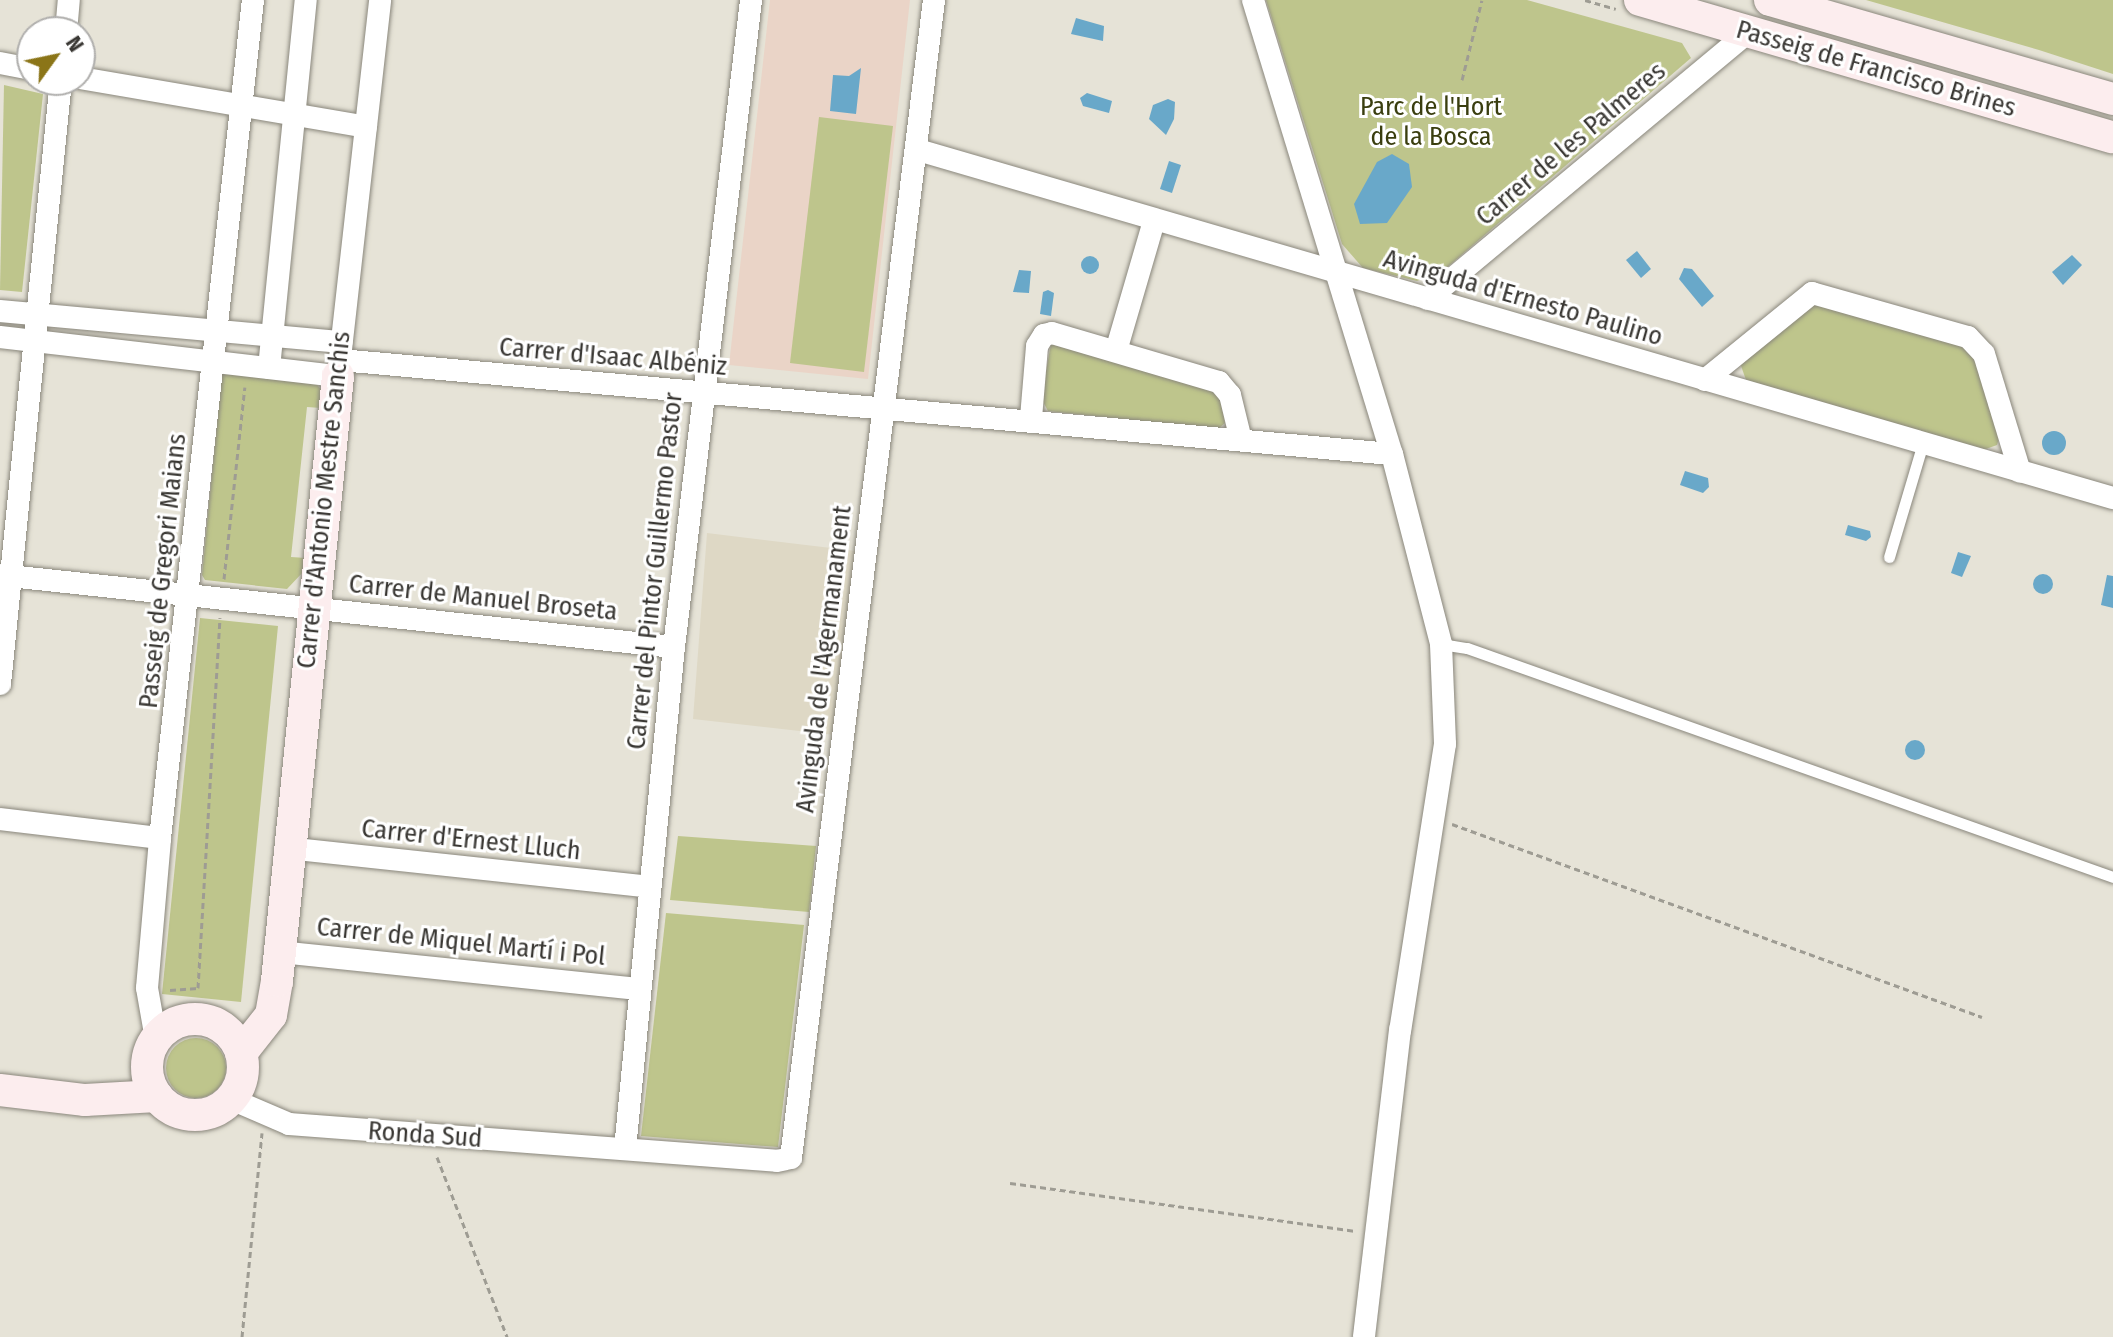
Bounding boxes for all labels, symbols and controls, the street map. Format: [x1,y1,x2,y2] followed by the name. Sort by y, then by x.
[1733,14,2019,124] street label: Passeig de Francisco Brines
[16,16,96,96] north arrow
[60,31,90,57] text: N
[1470,56,1672,232] street label: Carrer de les Palmeres
[1360,91,1502,152] park label: Parc de l'Hort de la Bosca
[1380,243,1666,353] street label: Avinguda d'Ernesto Paulino
[291,330,357,670] street label: Carrer d'Antonio Mestre Sanchis
[498,332,728,382] street label: Carrer d'Isaac Albéniz
[621,391,689,751] street label: Carrer del Pintor Guillermo Pastor
[133,432,193,710] street label: Passeig de Gregori Maians
[790,504,858,814] street label: Avinguda de l'Agermanament
[347,568,619,628] street label: Carrer de Manuel Broseta
[360,813,582,867] street label: Carrer d'Ernest Lluch
[315,911,607,973] street label: Carrer de Miquel Martí i Pol
[367,1115,483,1155] street label: Ronda Sud

